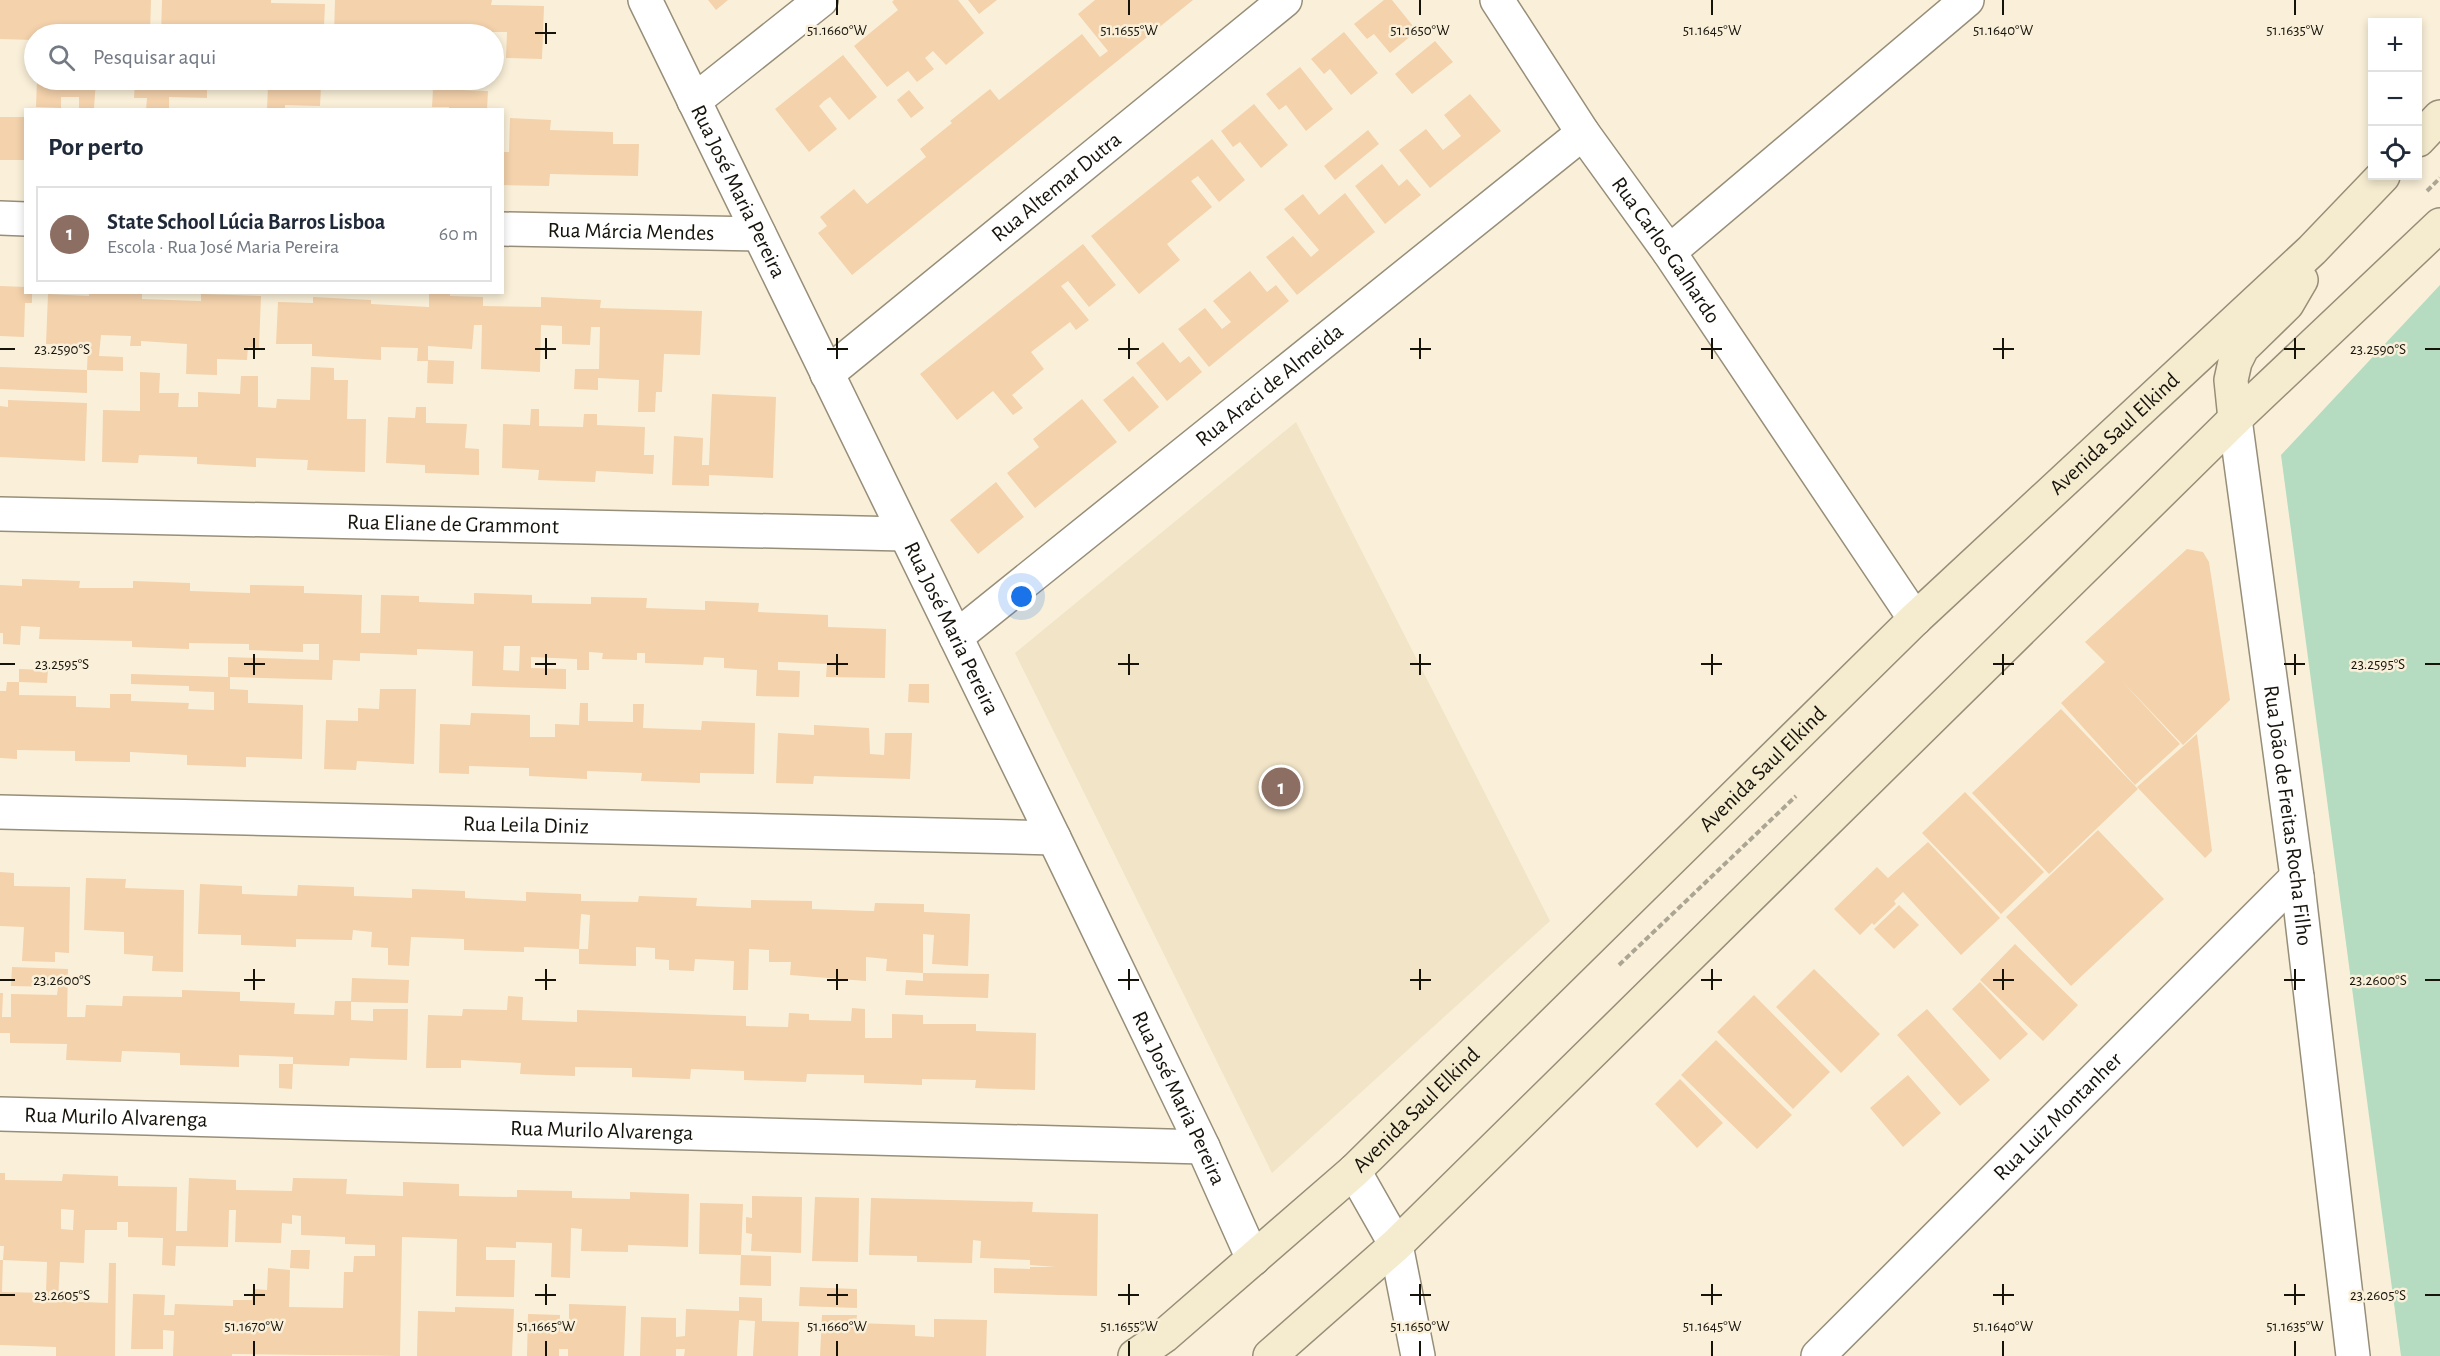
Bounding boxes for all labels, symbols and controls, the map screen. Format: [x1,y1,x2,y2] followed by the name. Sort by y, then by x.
[2368,18,2422,180] map controls
[2368,18,2422,72] button: +
[807,23,868,38] text: 51.1660°W
[1100,23,1158,38] text: 51.1655°W
[1390,23,1450,38] text: 51.1650°W
[1683,23,1742,38] text: 51.1645°W
[1973,23,2034,38] text: 51.1640°W
[2266,23,2324,38] text: 51.1635°W
[24,24,504,90] search box
[45,41,78,74] icon: search
[93,46,216,68] text: Pesquisar aqui
[2368,72,2422,126] button: −
[687,101,790,281] street label: Rua José Maria Pereira
[2368,126,2422,180] button: locate
[987,128,1125,246] street label: Rua Altemar Dutra
[48,134,144,160] text: Por perto
[1608,173,1724,327] street label: Rua Carlos Galhardo
[107,211,385,233] text: State School Lúcia Barros Lisboa
[547,219,715,244] street label: Rua Márcia Mendes
[66,224,73,244] text: 1
[439,224,478,244] text: 60 m
[107,237,339,257] text: Escola · Rua José Maria Pereira
[1192,320,1347,451] street label: Rua Araci de Almeida
[34,342,90,357] text: 23.2590°S
[2350,342,2406,357] text: 23.2590°S
[2045,369,2183,499] street label: Avenida Saul Elkind
[347,511,559,537] street label: Rua Eliane de Grammont
[900,538,1003,718] street label: Rua José Maria Pereira
[1007,582,1036,611] your location
[35,657,89,672] text: 23.2595°S
[2351,657,2405,672] text: 23.2595°S
[2260,684,2316,947] street label: Rua João de Freitas Rocha Filho
[1695,702,1830,836] street label: Avenida Saul Elkind
[1262,764,1300,810] pin: 1
[463,812,589,838] street label: Rua Leila Diniz
[33,973,91,988] text: 23.2600°S
[2349,973,2407,988] text: 23.2600°S
[1128,1008,1229,1188] street label: Rua José Maria Pereira
[1349,1043,1484,1177] street label: Avenida Saul Elkind
[1989,1048,2126,1185] street label: Rua Luiz Montanher
[24,1104,208,1131] street label: Rua Murilo Alvarenga
[510,1117,694,1144] street label: Rua Murilo Alvarenga
[34,1288,90,1303] text: 23.2605°S
[2350,1288,2406,1303] text: 23.2605°S
[224,1319,284,1334] text: 51.1670°W
[517,1319,576,1334] text: 51.1665°W
[807,1319,868,1334] text: 51.1660°W
[1100,1319,1158,1334] text: 51.1655°W
[1390,1319,1450,1334] text: 51.1650°W
[1683,1319,1742,1334] text: 51.1645°W
[1973,1319,2034,1334] text: 51.1640°W
[2266,1319,2324,1334] text: 51.1635°W

